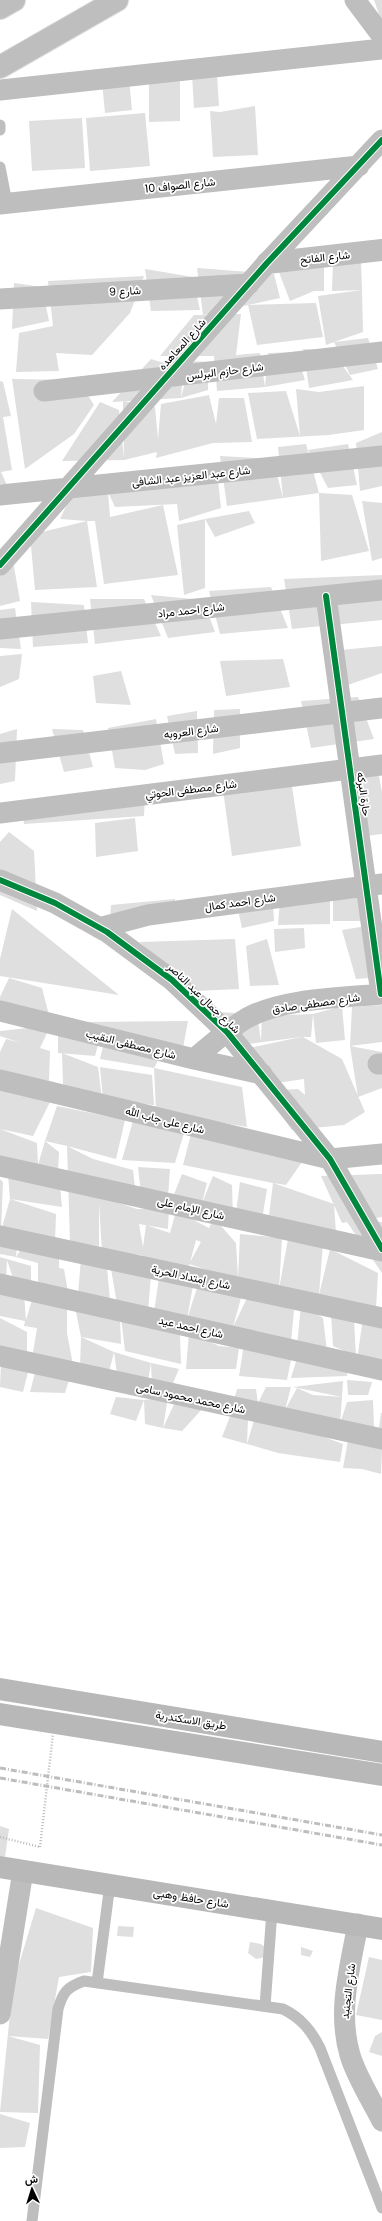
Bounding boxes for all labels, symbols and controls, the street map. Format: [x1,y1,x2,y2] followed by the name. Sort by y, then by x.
[144,173,216,197] street label: شارع الصواف 10
[299,246,351,268] street label: شارع الفاتح
[109,282,142,300] street label: شارع 9
[154,314,210,373] street label: شارع المعاهده
[186,358,265,384] street label: شارع حازم البرلس
[131,462,251,490] street label: شارع عبد العزيز عبد الشافى
[157,598,226,621] street label: شارع احمد مراد
[163,720,220,742] street label: شارع العروبه
[353,771,375,817] street label: حارة البركه
[144,775,238,805] street label: شارع مصطفى الحوتي
[204,889,277,915] street label: شارع احمد كمال
[163,958,244,1037] street label: شارع جمال عبد الناصر
[271,989,361,1017] street label: شارع مصطفى صادق
[84,1025,178,1063] street label: شارع مصطفى النقيب
[124,1102,207,1138] street label: شارع على جاب الله
[156,1193,226,1224] street label: شارع الإمام على
[150,1261,232,1293] street label: شارع إمتداد الحرية
[157,1312,225,1342] street label: شارع احمد عيد
[135,1379,247,1417] street label: شارع محمد محمود سامى
[154,1706,228,1734] street label: طريق الاسكندرية
[152,1884,230,1912] street label: شارع حافظ وهبى
[337,1962,359,2020] street label: شارع التجنيد
[12,2169,52,2209] north arrow
[24,2171,38,2187] text: ش

